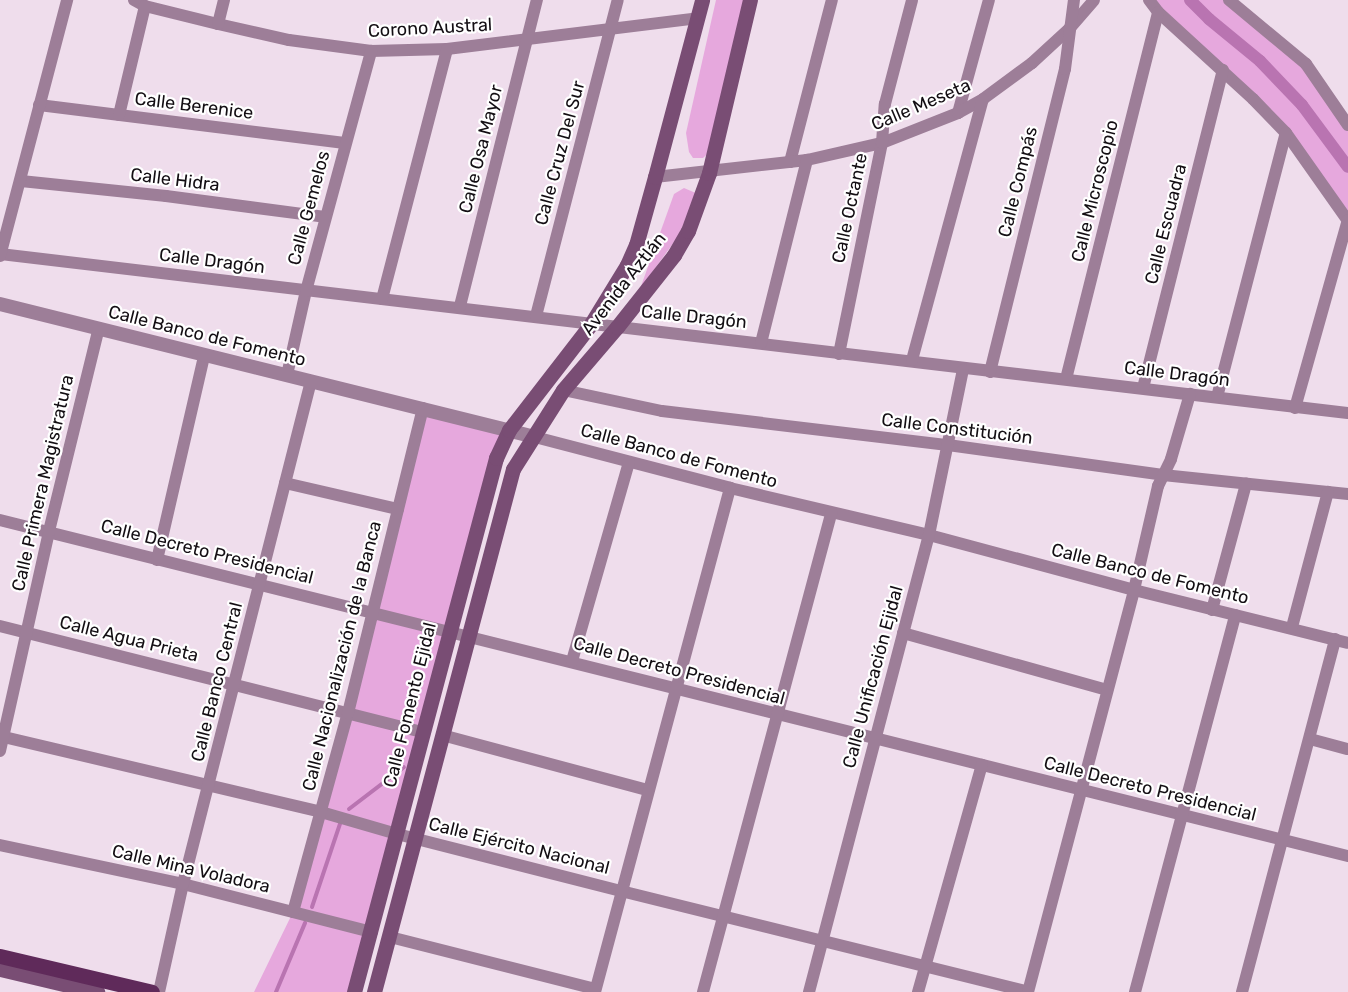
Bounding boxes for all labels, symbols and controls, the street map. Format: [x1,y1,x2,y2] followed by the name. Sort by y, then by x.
[367,14,493,42] street label: Corono Austral
[868,74,974,136] street label: Calle Meseta
[530,78,590,228] street label: Calle Cruz Del Sur
[455,83,507,215] street label: Calle Osa Mayor
[133,88,255,124] street label: Calle Berenice
[1067,118,1123,264] street label: Calle Microscopio
[994,124,1042,240] street label: Calle Compás
[283,148,335,268] street label: Calle Gemelos
[828,151,872,265] street label: Calle Octante
[1141,162,1191,286] street label: Calle Escuadra
[129,164,221,196] street label: Calle Hidra
[577,228,671,340] street label: Avenida Aztlán
[158,244,266,278] street label: Calle Dragón
[106,301,308,371] street label: Calle Banco de Fomento
[640,301,748,333] street label: Calle Dragón
[1123,357,1231,391] street label: Calle Dragón
[8,373,78,593] street label: Calle Primera Magistratura
[880,409,1034,449] street label: Calle Constitución
[578,419,780,493] street label: Calle Banco de Fomento
[99,515,315,589] street label: Calle Decreto Presidencial
[298,519,386,793] street label: Calle Nacionalización de la Banca
[1049,539,1251,609] street label: Calle Banco de Fomento
[838,584,908,770] street label: Calle Unificación Ejidal
[187,600,247,764] street label: Calle Banco Central
[57,611,201,667] street label: Calle Agua Prieta
[379,620,441,790] street label: Calle Fomento Ejidal
[571,632,787,710] street label: Calle Decreto Presidencial
[1042,752,1258,826] street label: Calle Decreto Presidencial
[426,813,612,879] street label: Calle Ejército Nacional
[110,840,272,898] street label: Calle Mina Voladora

